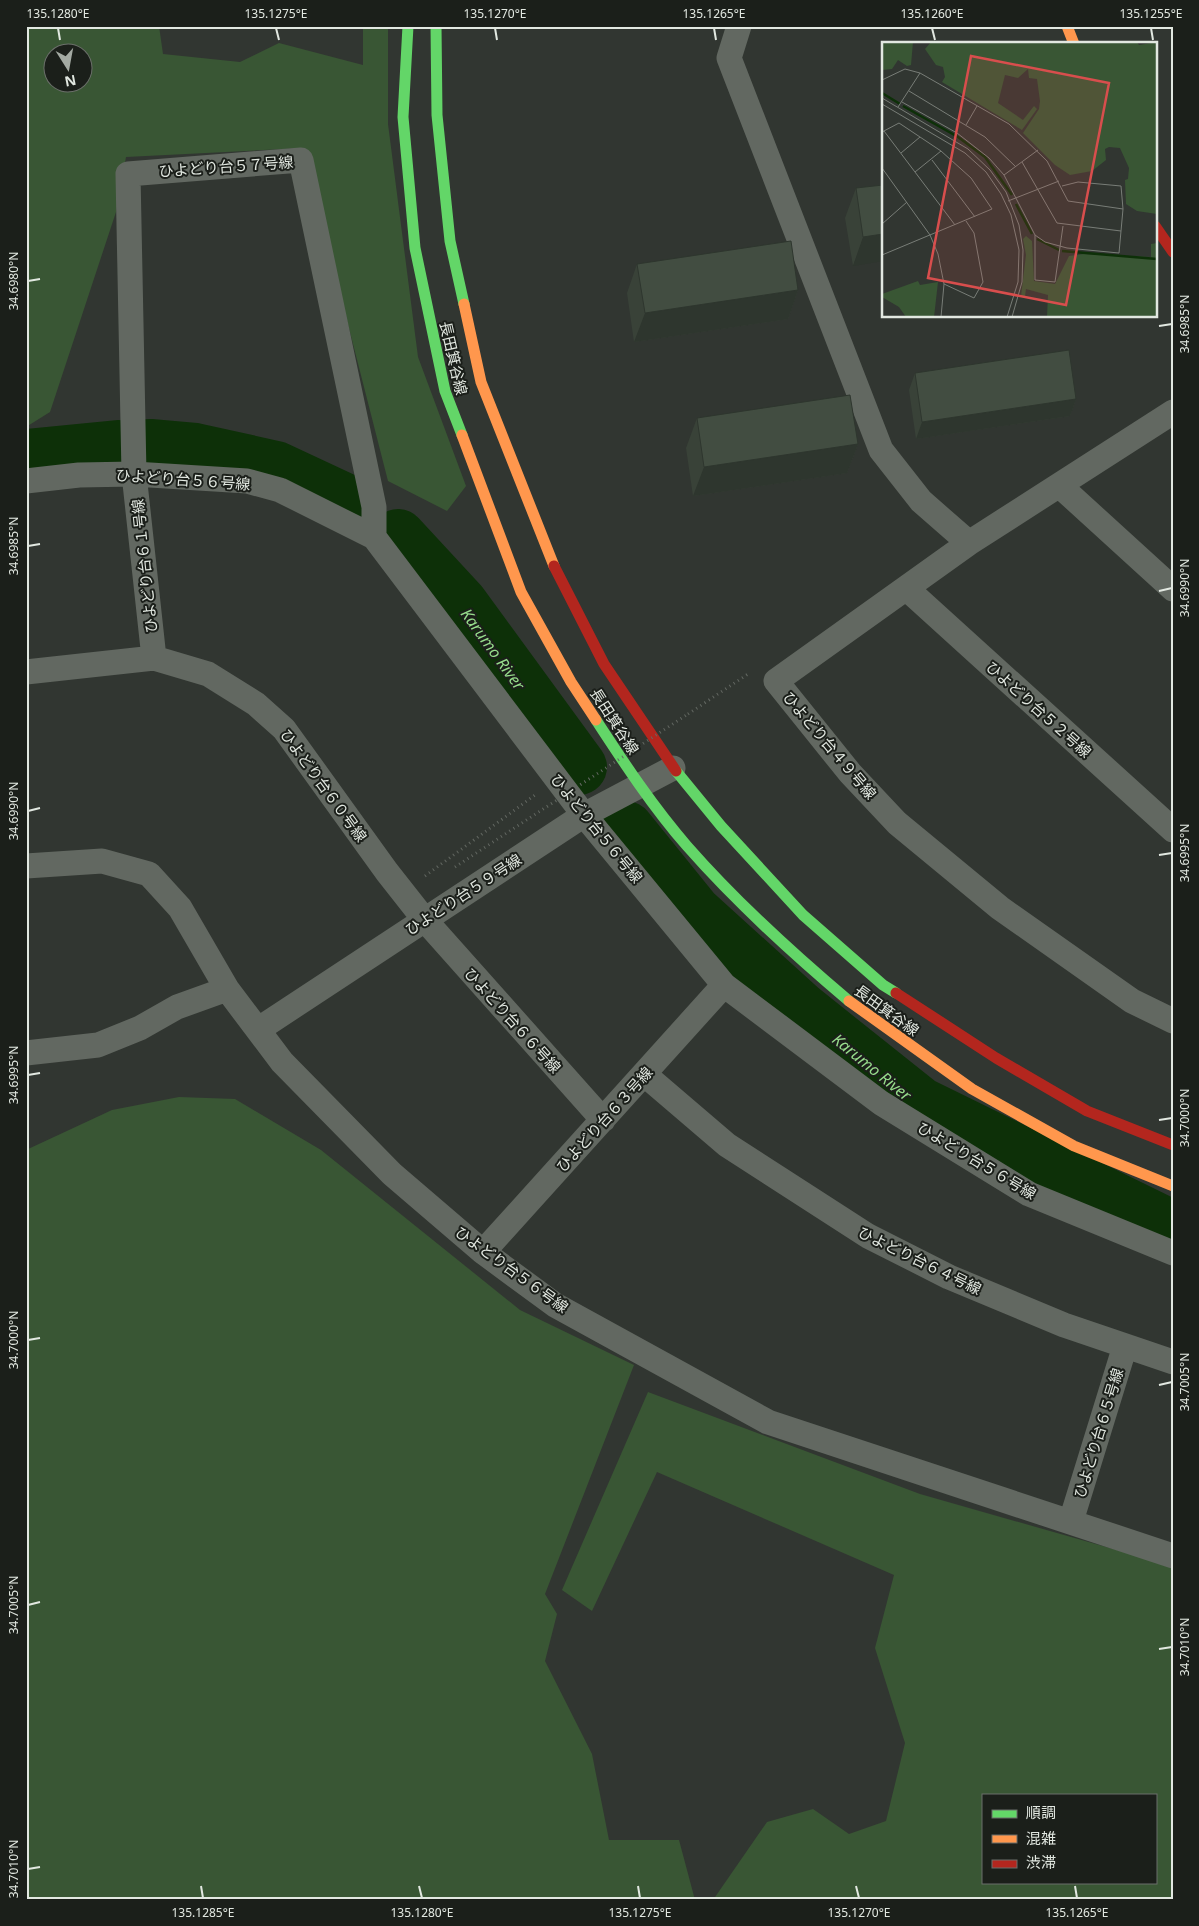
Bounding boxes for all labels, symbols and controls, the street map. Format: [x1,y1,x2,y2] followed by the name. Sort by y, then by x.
[26,5,90,22] text: 135.1280°E
[244,5,308,22] text: 135.1275°E
[463,5,527,22] text: 135.1270°E
[682,5,746,22] text: 135.1265°E
[900,5,964,22] text: 135.1260°E
[1119,5,1183,22] text: 135.1255°E
[42,42,92,92] north arrow
[882,42,1156,318] inset map
[63,71,78,92] text: N
[158,151,294,181] street label: ひよどり台５７号線
[5,252,22,310] text: 34.6980°N
[1176,295,1193,353] text: 34.6985°N
[436,319,472,397] street label: 長田箕谷線
[115,464,251,494] street label: ひよどり台５６号線
[127,498,161,634] street label: ひよどり台６１号線
[5,517,22,575] text: 34.6985°N
[1176,559,1193,617] text: 34.6990°N
[456,604,530,695] water label: Karumo River
[982,656,1096,762] street label: ひよどり台５２号線
[586,684,644,758] street label: 長田箕谷線
[779,687,881,803] street label: ひよどり台４９号線
[276,725,372,845] street label: ひよどり台６０号線
[547,769,647,887] street label: ひよどり台５６号線
[5,782,22,840] text: 34.6990°N
[1176,824,1193,882] text: 34.6995°N
[401,849,525,939] street label: ひよどり台５９号線
[460,963,566,1077] street label: ひよどり台６６号線
[851,980,923,1040] street label: 長田箕谷線
[828,1028,917,1106] water label: Karumo River
[5,1046,22,1104] text: 34.6995°N
[551,1062,657,1176] street label: ひよどり台６３号線
[1176,1089,1193,1147] text: 34.7000°N
[914,1117,1040,1203] street label: ひよどり台５６号線
[452,1221,572,1317] street label: ひよどり台５６号線
[855,1221,985,1299] street label: ひよどり台６４号線
[5,1311,22,1369] text: 34.7000°N
[1176,1353,1193,1411] text: 34.7005°N
[1069,1366,1127,1500] street label: ひよどり台６５号線
[5,1576,22,1634] text: 34.7005°N
[1176,1618,1193,1676] text: 34.7010°N
[982,1794,1156,1884] legend
[1026,1802,1056,1822] text: 順調
[1026,1828,1056,1848] text: 混雑
[5,1840,22,1898] text: 34.7010°N
[1026,1852,1056,1872] text: 渋滞
[171,1904,235,1921] text: 135.1285°E
[390,1904,454,1921] text: 135.1280°E
[608,1904,672,1921] text: 135.1275°E
[827,1904,891,1921] text: 135.1270°E
[1045,1904,1109,1921] text: 135.1265°E

